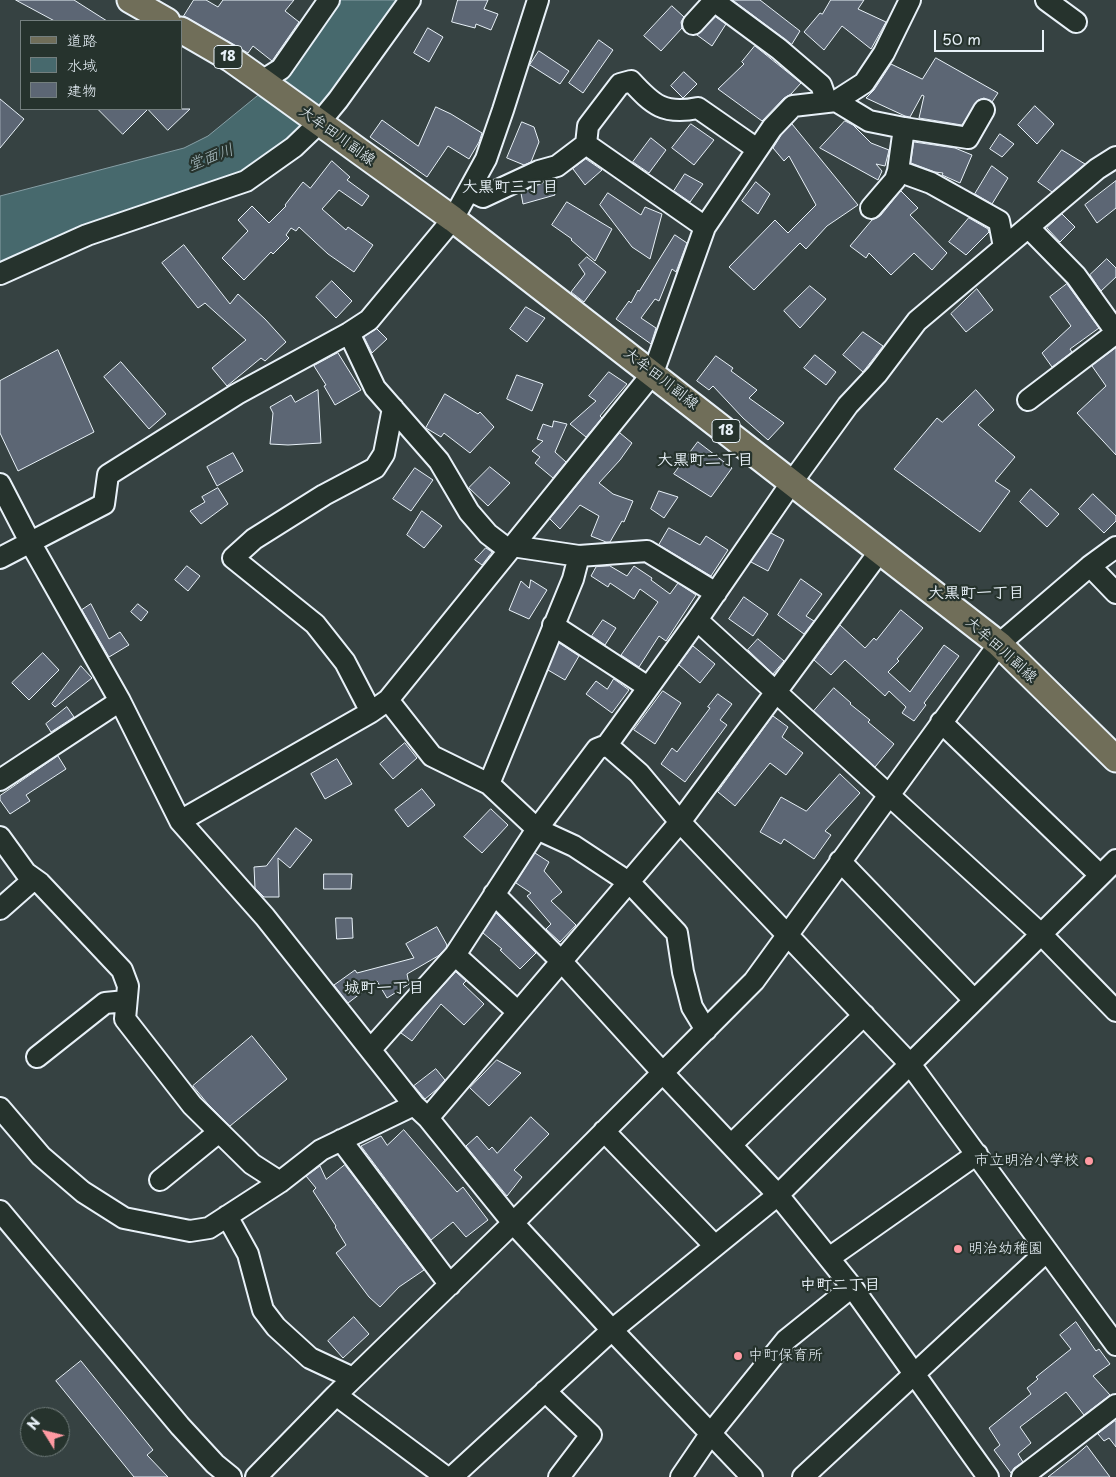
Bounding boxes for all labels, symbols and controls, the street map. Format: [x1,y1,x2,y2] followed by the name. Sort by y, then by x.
[20,20,182,110] legend
[936,20,1046,52] scale bar
[942,27,981,50] text: 50 m
[67,28,97,51] text: 道路
[214,46,242,68] road number: 18
[67,53,97,76] text: 水域
[67,78,97,101] text: 建物
[295,102,379,170] street label: 大牟田川副線
[185,140,237,176] water label: 堂面川
[462,178,558,198] district label: 大黒町三丁目
[620,344,702,414] street label: 大牟田川副線
[712,420,740,442] road number: 18
[657,451,753,471] district label: 大黒町二丁目
[928,584,1024,604] district label: 大黒町一丁目
[962,613,1040,687] street label: 大牟田川副線
[344,979,424,999] district label: 城町一丁目
[974,1152,1079,1170] place label: 市立明治小学校
[1083,1155,1095,1167] marker: 市立明治小学校
[968,1240,1043,1258] place label: 明治幼稚園
[952,1243,964,1255] marker: 明治幼稚園
[800,1276,880,1296] district label: 中町二丁目
[748,1347,823,1365] place label: 中町保育所
[732,1350,744,1362] marker: 中町保育所
[20,1407,70,1457] north arrow
[22,1413,45,1434] text: N

